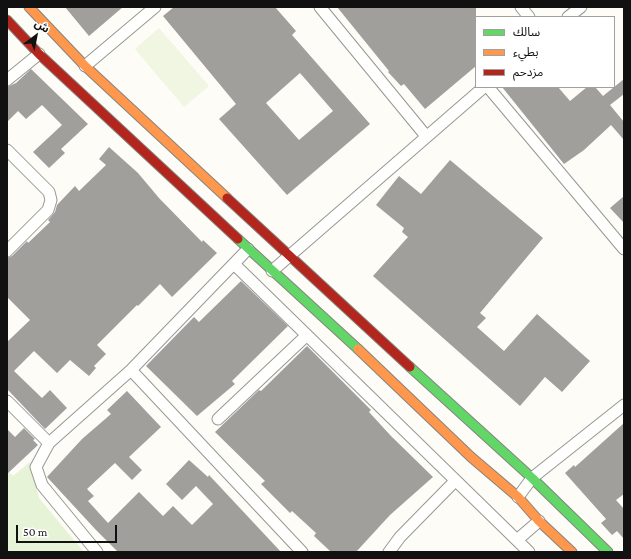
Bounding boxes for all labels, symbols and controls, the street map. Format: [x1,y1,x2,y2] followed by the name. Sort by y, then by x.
[16,16,56,56] north arrow
[475,16,615,88] legend
[33,17,52,35] text: ش
[513,25,540,39] text: سالك
[513,45,539,59] text: بطيء
[513,65,543,79] text: مزدحم
[18,517,119,543] scale bar
[23,525,47,539] text: 50 m

